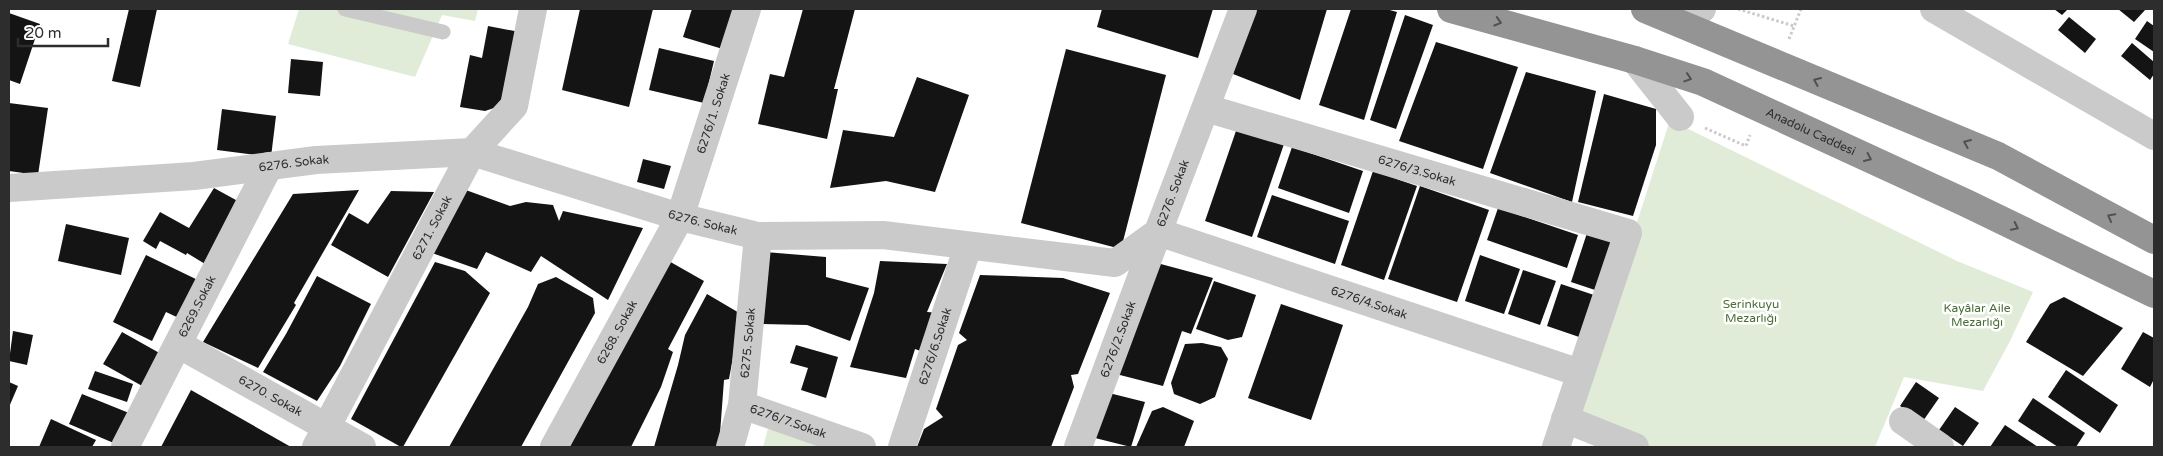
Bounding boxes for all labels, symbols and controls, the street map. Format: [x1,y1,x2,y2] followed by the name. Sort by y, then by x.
[18,15,108,47] scale bar
[1493,17,1502,27] one-way arrow
[25,24,62,42] text: 20 m
[694,71,733,155] street label: 6276/1. Sokak
[1683,72,1691,82] one-way arrow
[1813,76,1822,87] one-way arrow
[1764,105,1858,158] street label: Anadolu Caddesi
[1963,139,1972,150] one-way arrow
[258,152,330,174] street label: 6276. Sokak
[1376,152,1458,189] street label: 6276/3.Sokak
[1863,152,1872,162] one-way arrow
[1154,157,1192,229] street label: 6276. Sokak
[409,193,455,262] street label: 6271. Sokak
[666,207,739,238] street label: 6276. Sokak
[2108,213,2117,223] one-way arrow
[2010,220,2019,231] one-way arrow
[175,273,219,340] street label: 6269.Sokak
[1329,283,1410,322] street label: 6276/4.Sokak
[594,297,640,367] street label: 6268. Sokak
[1723,297,1779,325] park label: Serinkuyu Mezarlığı
[1097,299,1139,379] street label: 6276/2.Sokak
[1944,301,2011,329] park label: Kayâlar Aile Mezarlığı
[916,305,954,387] street label: 6276/6.Sokak
[738,307,758,379] street label: 6275. Sokak
[236,372,305,419] street label: 6270. Sokak
[748,401,829,441] street label: 6276/7.Sokak

